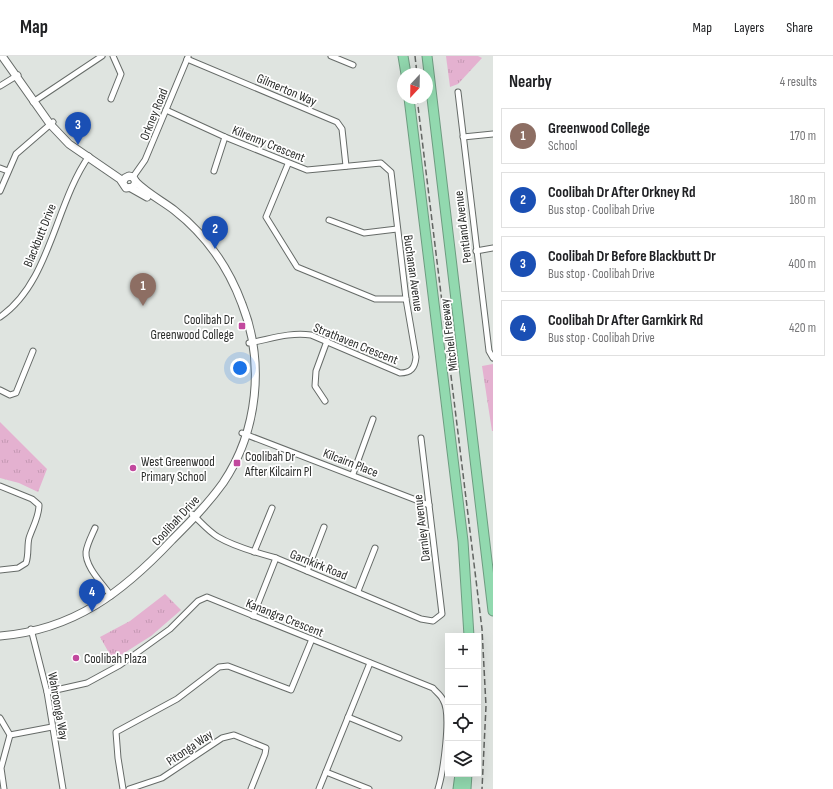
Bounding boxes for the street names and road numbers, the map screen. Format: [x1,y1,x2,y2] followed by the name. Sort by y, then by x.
[254,70,319,110] street label: Gilmerton Way
[136,86,172,143] street label: Orkney Road
[230,122,308,166] street label: Kilrenny Crescent
[451,190,475,264] street label: Pentland Avenue
[20,201,60,269] street label: Blackbutt Drive
[400,234,426,312] street label: Buchanan Avenue
[437,298,461,372] street label: Mitchell Freeway
[311,320,400,368] street label: Strathaven Crescent
[321,445,381,481] street label: Kilcairn Place
[148,492,203,549] street label: Coolibah Drive
[410,494,434,562] street label: Darnley Avenue
[288,546,350,584] street label: Garnkirk Road
[243,595,326,641] street label: Kanangra Crescent
[44,671,72,741] street label: Wahroonga Way
[163,726,216,769] street label: Pitonga Way

